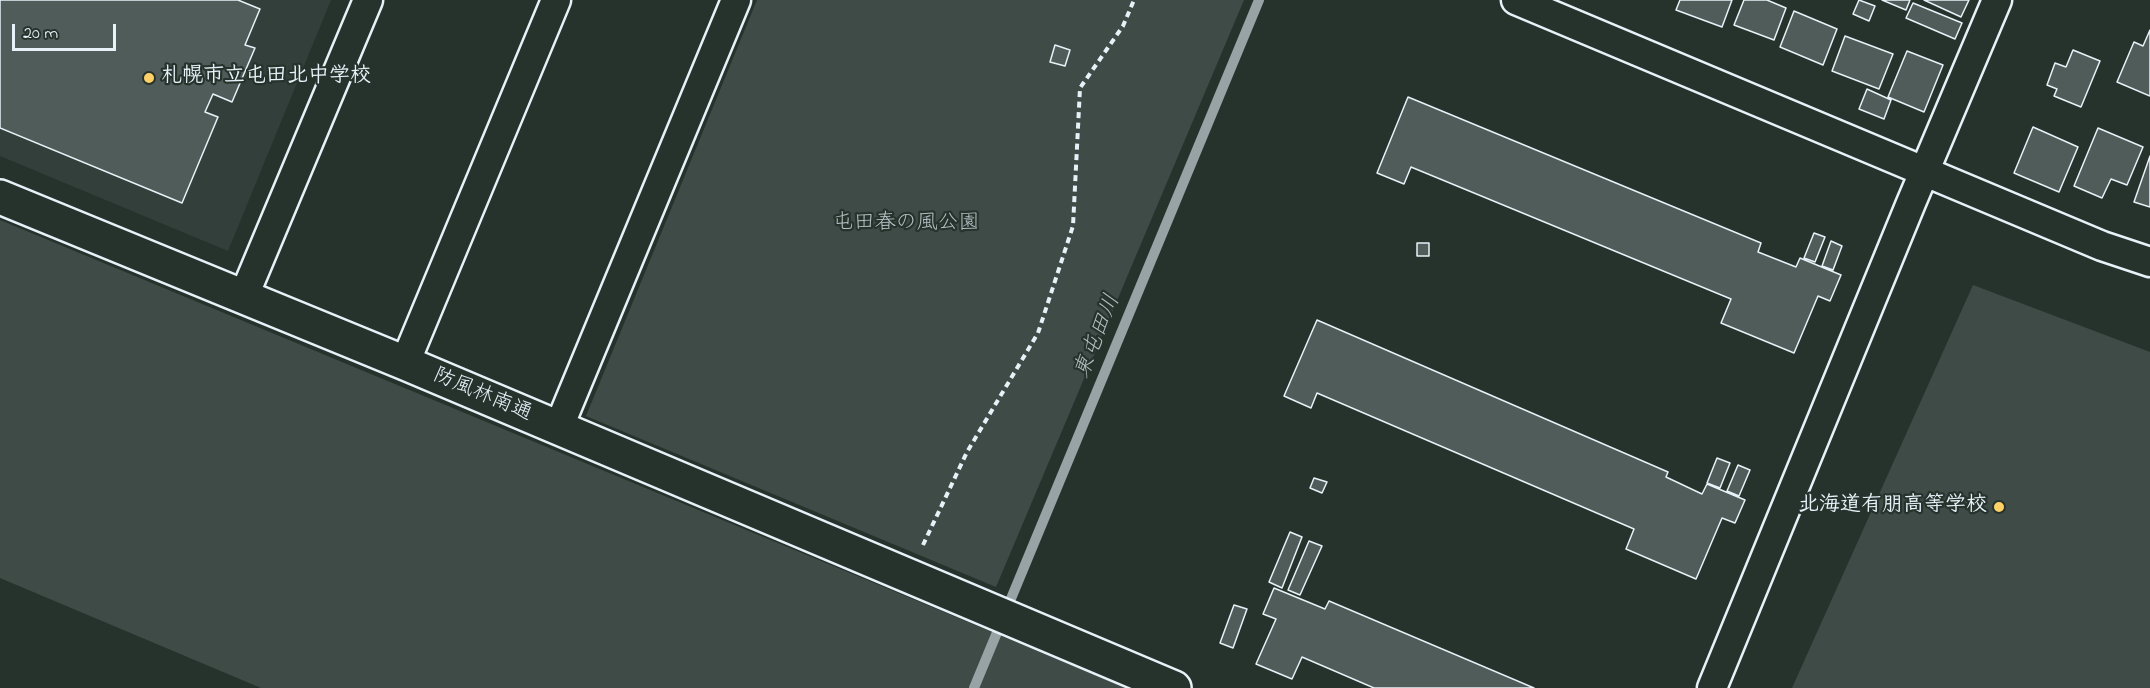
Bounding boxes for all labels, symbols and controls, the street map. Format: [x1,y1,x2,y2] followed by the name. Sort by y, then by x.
[15,12,118,50] scale bar
[23,21,58,47] text: 20 m
[161,65,371,91] place label: 札幌市立屯田北中学校
[142,71,156,85] marker: 札幌市立屯田北中学校
[833,212,979,238] park label: 屯田春の風公園
[1070,291,1128,383] water label: 東屯田川
[429,364,535,428] street label: 防風林南通
[1798,494,1987,520] place label: 北海道有朋高等学校
[1992,500,2006,514] marker: 北海道有朋高等学校

